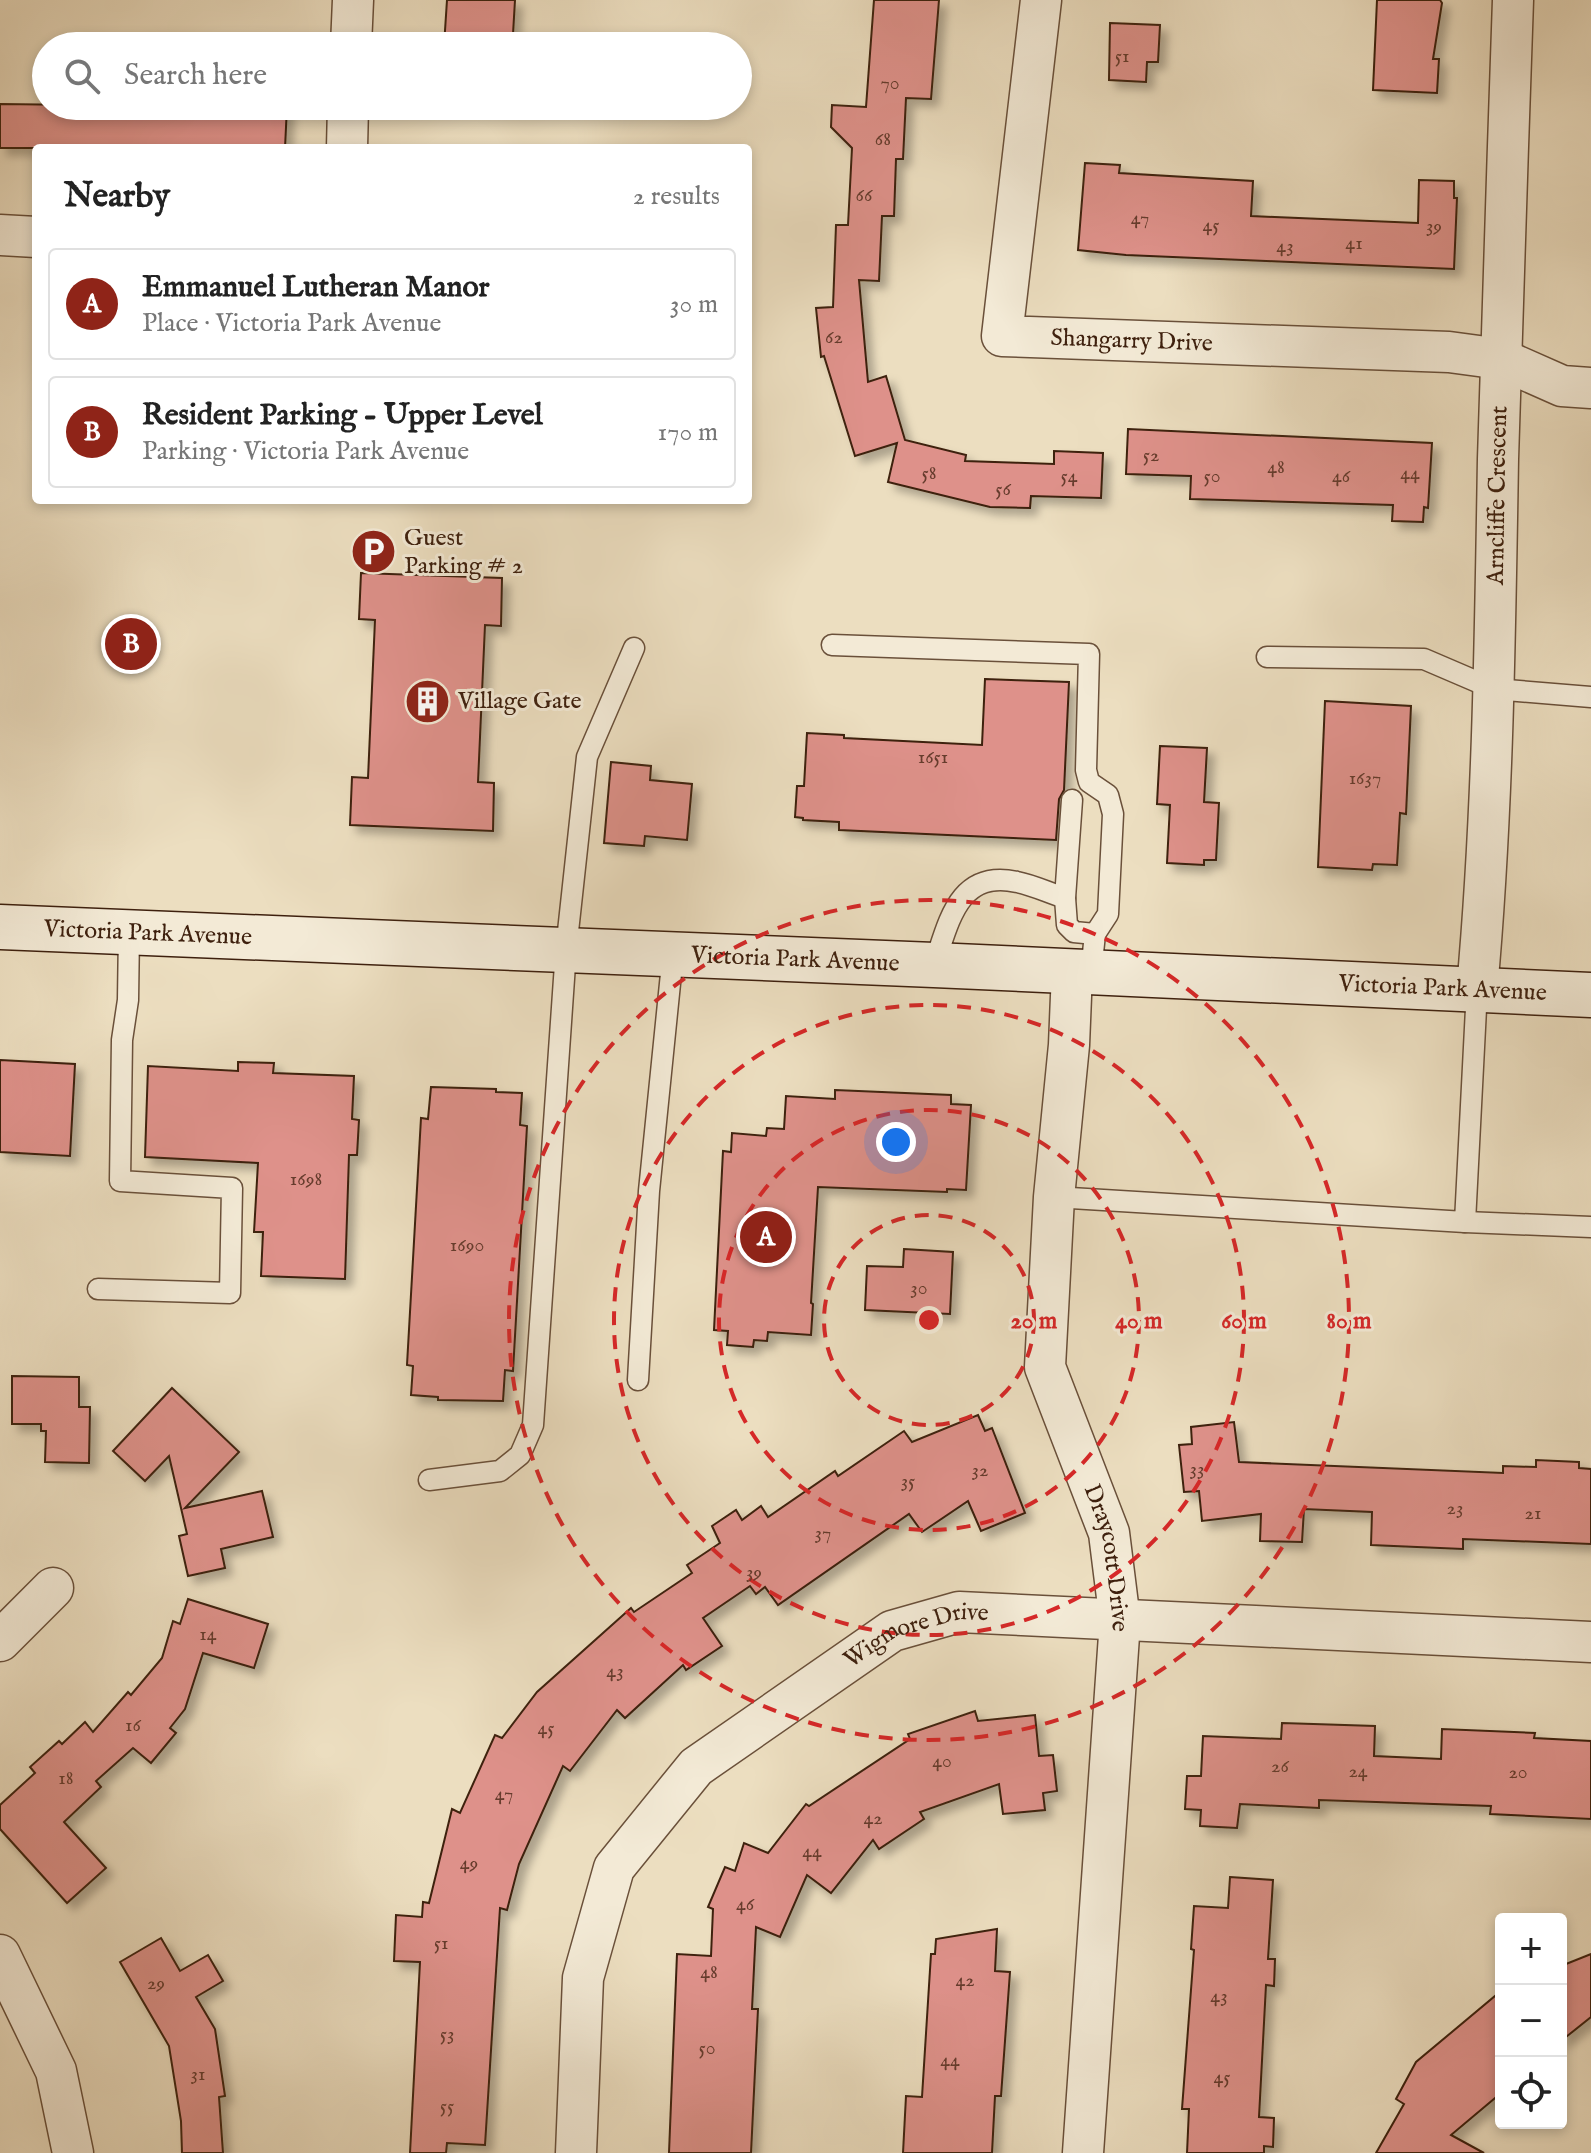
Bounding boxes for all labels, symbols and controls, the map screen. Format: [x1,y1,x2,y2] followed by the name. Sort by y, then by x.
[32,32,752,120] search box
[1115,44,1129,69] house number: 51
[60,54,104,98] icon: search
[124,57,267,95] text: Search here
[880,71,900,96] house number: 70
[875,127,891,152] house number: 68
[64,175,170,218] text: Nearby
[633,180,720,213] text: 2 results
[856,183,873,208] house number: 66
[1131,206,1149,231] house number: 47
[1203,213,1219,238] house number: 45
[1426,214,1442,239] house number: 39
[1345,231,1363,256] house number: 41
[1276,234,1294,259] house number: 43
[142,269,490,307] text: Emmanuel Lutheran Manor
[83,288,101,321] text: A
[670,288,718,321] text: 30 m
[142,307,441,340] text: Place · Victoria Park Avenue
[1050,322,1213,359] street label: Shangarry Drive
[825,325,843,350] house number: 62
[142,397,543,435] text: Resident Parking - Upper Level
[1480,405,1515,586] street label: Arncliffe Crescent
[83,416,101,449] text: B
[658,416,718,449] text: 170 m
[142,435,469,468] text: Parking · Victoria Park Avenue
[1143,443,1159,468] house number: 52
[1267,455,1285,480] house number: 48
[921,461,937,486] house number: 58
[1400,461,1420,486] house number: 44
[1061,464,1078,489] house number: 54
[1204,464,1221,489] house number: 50
[1332,464,1351,489] house number: 46
[995,477,1011,502] house number: 56
[404,523,523,582] place label: Guest Parking # 2
[349,528,397,576] parking icon: Guest Parking # 2
[105,614,157,674] pin: B
[403,677,451,725] building icon: Village Gate
[457,686,582,717] place label: Village Gate
[918,745,948,770] house number: 1651
[1349,766,1381,791] house number: 1637
[42,913,253,953] street label: Victoria Park Avenue
[690,940,900,979] street label: Victoria Park Avenue
[1337,968,1548,1008] street label: Victoria Park Avenue
[876,1122,916,1162] your location
[290,1167,322,1192] house number: 1698
[740,1207,792,1267] pin: A
[450,1233,484,1258] house number: 1690
[910,1276,928,1301] house number: 30
[915,1306,943,1334] centre of rings
[1011,1306,1058,1337] text: 20 m
[1115,1306,1163,1337] text: 40 m
[1221,1306,1267,1337] text: 60 m
[1327,1306,1372,1337] text: 80 m
[1190,1457,1204,1482] house number: 33
[972,1458,988,1483] house number: 32
[901,1469,915,1494] house number: 35
[1076,1480,1135,1633] street label: Draycott Drive
[1447,1496,1463,1521] house number: 23
[1525,1501,1541,1526] house number: 21
[815,1521,831,1546] house number: 37
[746,1560,762,1585] house number: 39
[838,1597,989,1675] street label: Wigmore Drive
[199,1622,217,1647] house number: 14
[606,1659,624,1684] house number: 43
[125,1713,142,1738] house number: 16
[538,1716,554,1741] house number: 45
[932,1749,952,1774] house number: 40
[1271,1754,1289,1779] house number: 26
[1348,1759,1368,1784] house number: 24
[1508,1760,1528,1785] house number: 20
[58,1766,74,1791] house number: 18
[495,1782,513,1807] house number: 47
[863,1806,883,1831] house number: 42
[802,1839,822,1864] house number: 44
[460,1851,478,1876] house number: 49
[736,1892,755,1917] house number: 46
[1495,1913,1567,2129] map controls
[1495,1913,1567,1985] button: +
[434,1931,448,1956] house number: 51
[700,1960,718,1985] house number: 48
[955,1968,975,1993] house number: 42
[147,1971,165,1996] house number: 29
[1210,1984,1228,2009] house number: 43
[1495,1985,1567,2057] button: −
[440,2022,454,2047] house number: 53
[699,2036,716,2061] house number: 50
[940,2048,960,2073] house number: 44
[1495,2057,1567,2129] button: locate
[191,2062,205,2087] house number: 31
[1214,2065,1230,2090] house number: 45
[440,2094,454,2119] house number: 55

